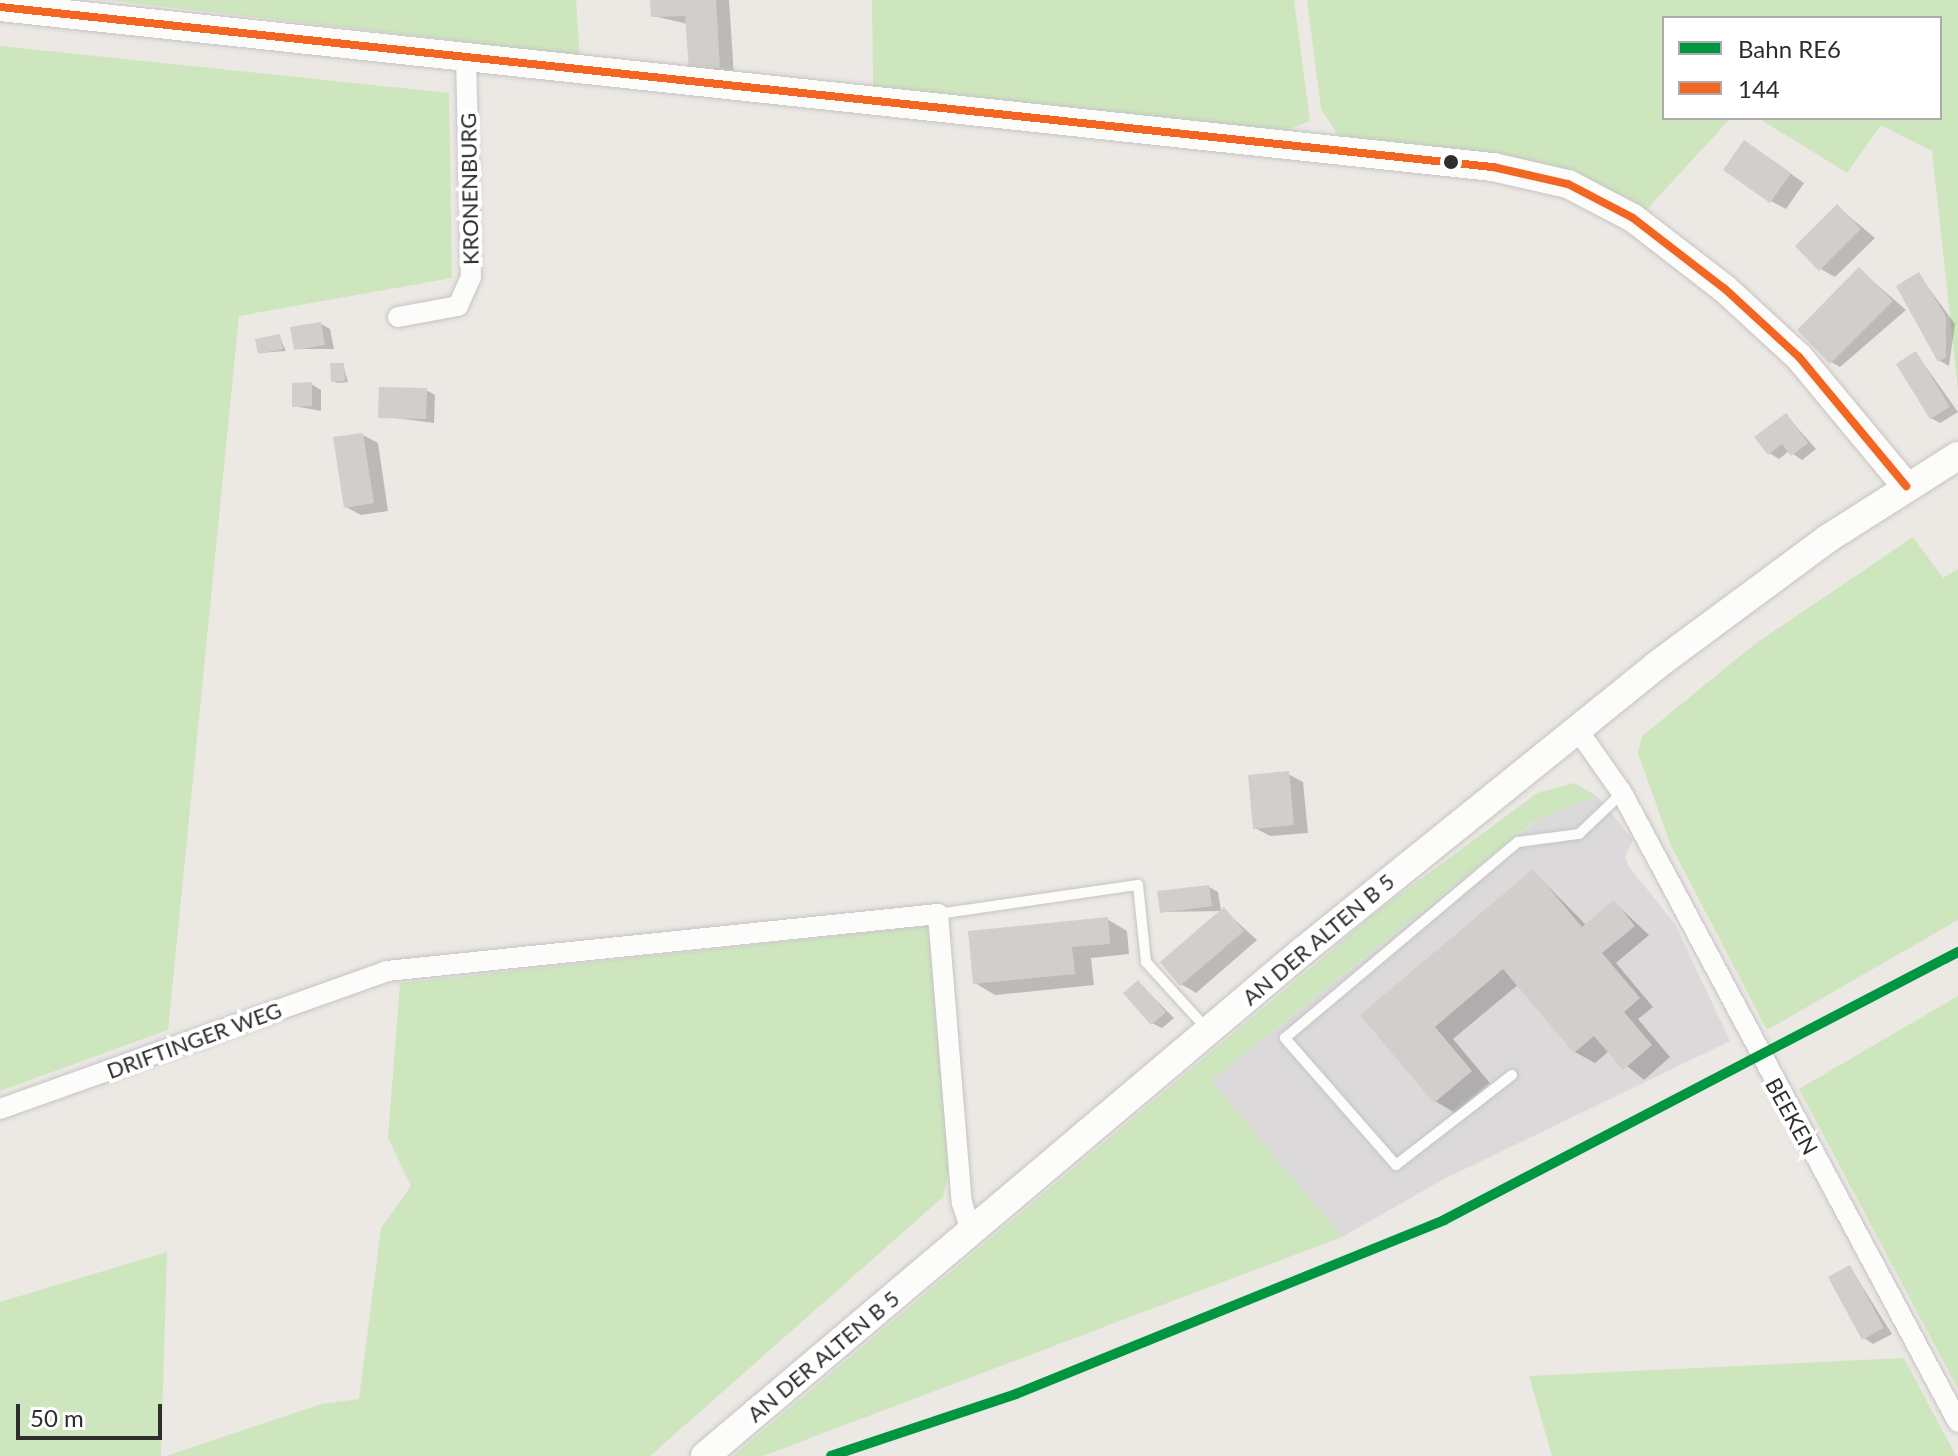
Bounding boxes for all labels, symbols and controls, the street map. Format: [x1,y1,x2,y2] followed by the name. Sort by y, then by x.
[1662,16,1942,120] legend
[1738,34,1841,63] text: Bahn RE6
[1738,74,1780,103] text: 144
[454,113,484,265] street label: KRONENBURG
[1443,154,1459,170] unlabelled marker
[1236,867,1400,1011] street label: AN DER ALTEN B 5
[103,996,285,1084] street label: DRIFTINGER WEG
[1760,1073,1824,1159] street label: BEEKEN
[741,1284,905,1428] street label: AN DER ALTEN B 5
[20,1388,166,1438] scale bar
[30,1403,84,1432] text: 50 m

